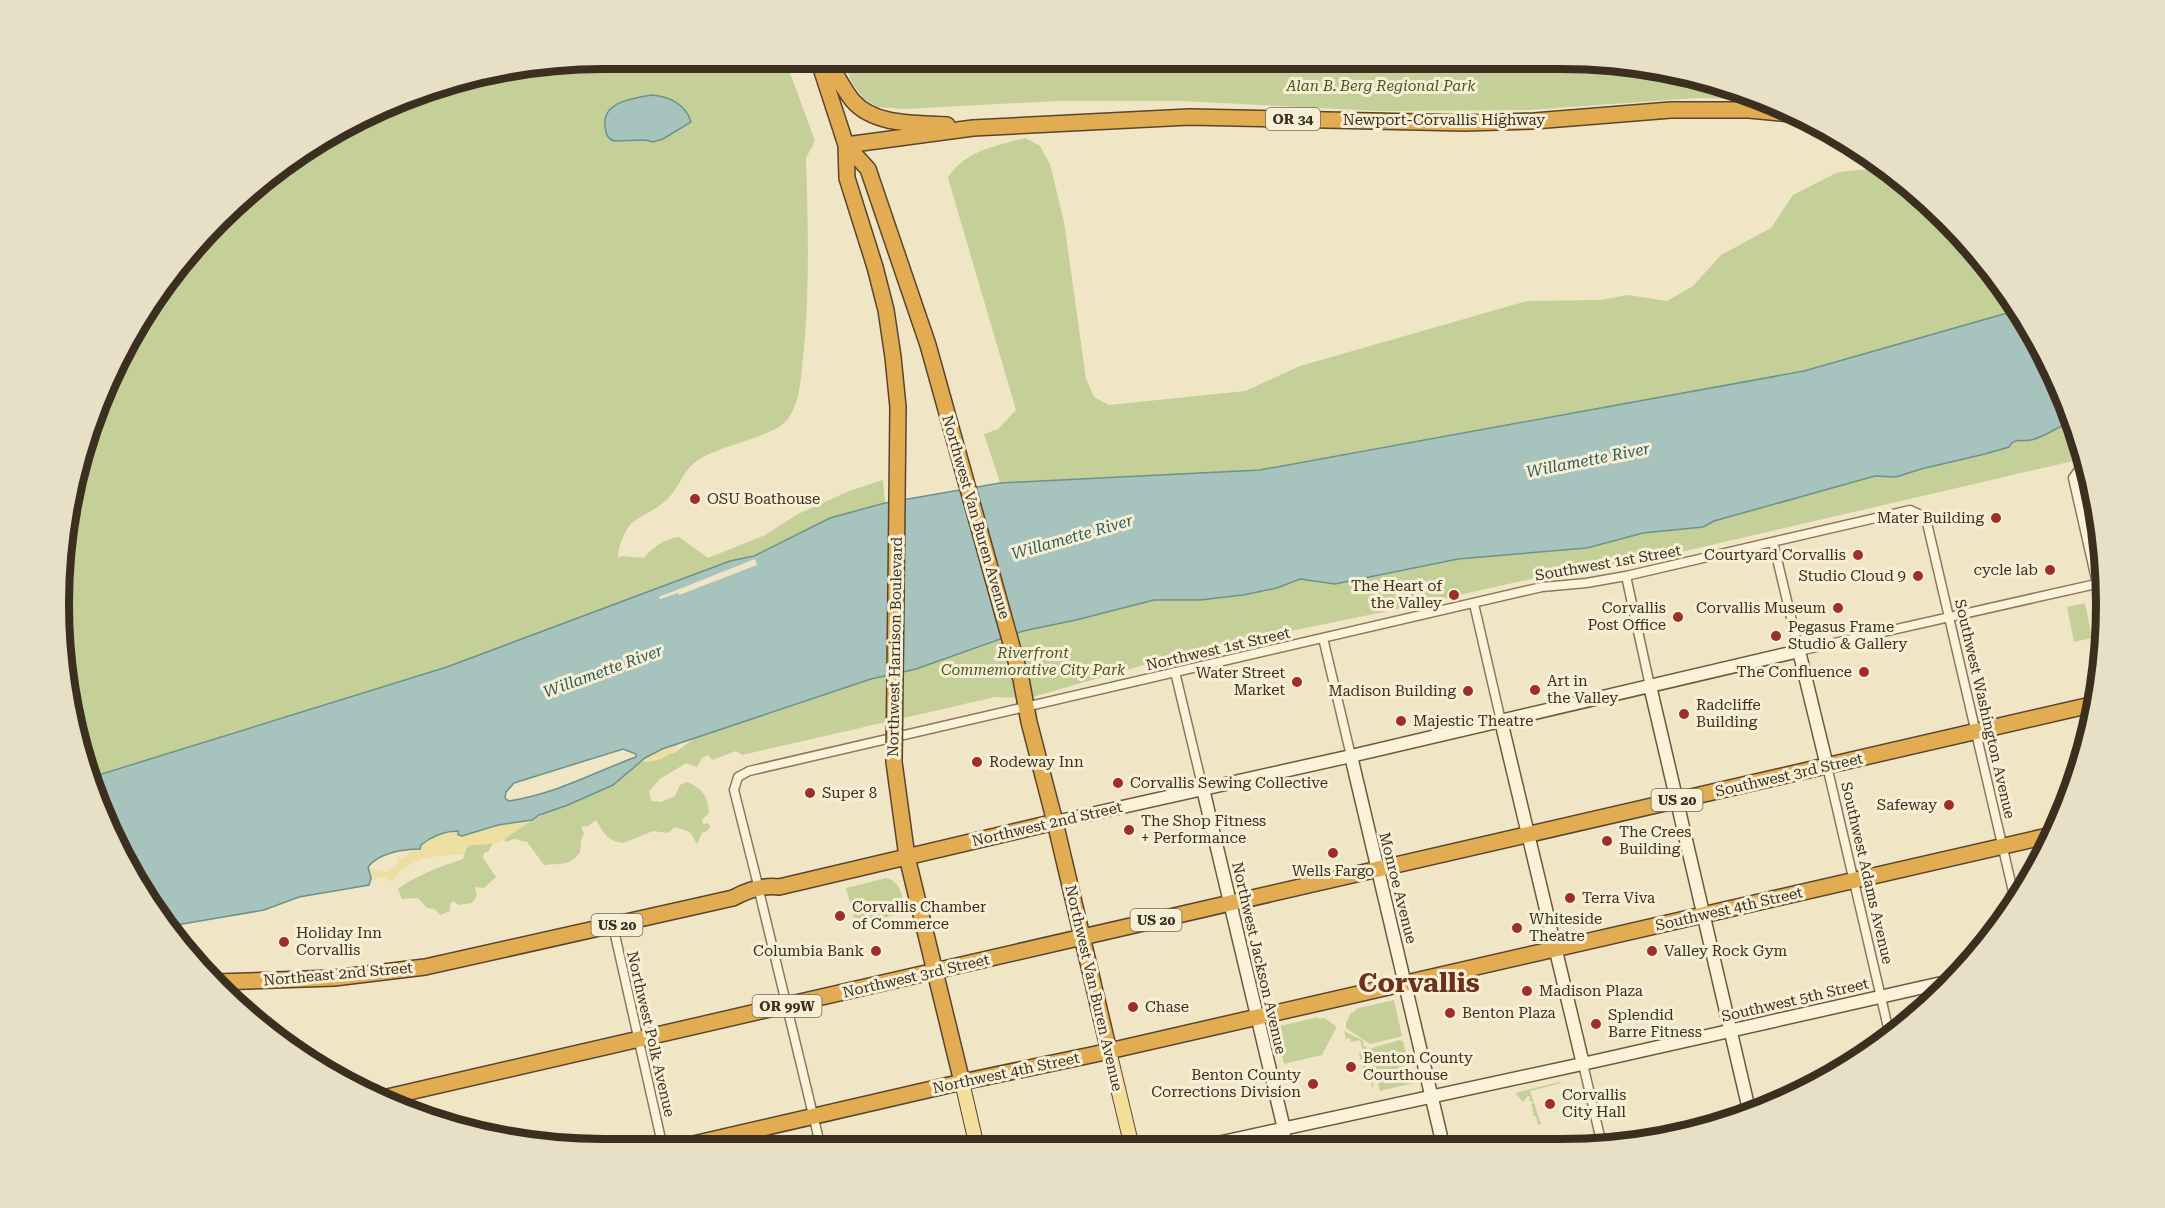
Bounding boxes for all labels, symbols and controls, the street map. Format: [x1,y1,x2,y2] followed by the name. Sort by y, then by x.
[1286,77,1476,95] park label: Alan B. Berg Regional Park
[1266,108,1320,130] road number: OR 34
[1343,111,1545,129] street label: Newport-Corvallis Highway
[938,413,1014,621] street label: Northwest Van Buren Avenue
[1525,439,1652,481] water label: Willamette River
[707,490,820,508] place label: OSU Boathouse
[688,492,702,506] marker: OSU Boathouse
[1877,509,1984,527] place label: Mater Building
[1009,510,1135,563] water label: Willamette River
[1989,511,2003,525] marker: Mater Building
[884,536,906,757] street label: Northwest Harrison Boulevard
[1534,541,1683,585] street label: Southwest 1st Street
[1704,546,1846,564] place label: Courtyard Corvallis
[1851,548,1865,562] marker: Courtyard Corvallis
[1973,561,2038,579] place label: cycle lab
[2043,563,2057,577] marker: cycle lab
[1799,567,1906,585] place label: Studio Cloud 9
[1911,569,1925,583] marker: Studio Cloud 9
[1351,577,1443,612] place label: The Heart of the Valley
[1447,588,1461,602] marker: The Heart of the Valley
[1951,597,2019,821] street label: Southwest Washington Avenue
[1587,599,1666,634] place label: Corvallis Post Office
[1696,599,1826,617] place label: Corvallis Museum
[1831,601,1845,615] marker: Corvallis Museum
[1671,610,1685,624] marker: Corvallis Post Office
[1788,618,1908,653] place label: Pegasus Frame Studio & Gallery
[1144,624,1292,674] street label: Northwest 1st Street
[1769,629,1783,643] marker: Pegasus Frame Studio & Gallery
[541,640,666,701] water label: Willamette River
[941,644,1126,679] park label: Riverfront Commemorative City Park
[1737,663,1852,681] place label: The Confluence
[1196,664,1285,699] place label: Water Street Market
[1857,665,1871,679] marker: The Confluence
[1547,672,1618,707] place label: Art in the Valley
[1290,675,1304,689] marker: Water Street Market
[1328,682,1456,700] place label: Madison Building
[1528,683,1542,697] marker: Art in the Valley
[1461,684,1475,698] marker: Madison Building
[1696,696,1761,731] place label: Radcliffe Building
[1677,707,1691,721] marker: Radcliffe Building
[1413,712,1533,730] place label: Majestic Theatre
[1394,714,1408,728] marker: Majestic Theatre
[1713,749,1865,801] street label: Southwest 3rd Street
[989,753,1084,771] place label: Rodeway Inn
[970,755,984,769] marker: Rodeway Inn
[1130,774,1328,792] place label: Corvallis Sewing Collective
[1111,776,1125,790] marker: Corvallis Sewing Collective
[1837,780,1897,966] street label: Southwest Adams Avenue
[822,784,877,802] place label: Super 8
[803,786,817,800] marker: Super 8
[1652,789,1702,811] road number: US 20
[1877,796,1937,814] place label: Safeway
[970,798,1124,850] street label: Northwest 2nd Street
[1942,798,1956,812] marker: Safeway
[1141,812,1266,847] place label: The Shop Fitness + Performance
[1122,823,1136,837] marker: The Shop Fitness + Performance
[1619,823,1691,858] place label: The Crees Building
[1375,830,1421,946] street label: Monroe Avenue
[1600,834,1614,848] marker: The Crees Building
[1326,846,1340,860] marker: Wells Fargo
[1228,860,1290,1056] street label: Northwest Jackson Avenue
[1292,862,1374,880] place label: Wells Fargo
[1061,883,1127,1093] street label: Northwest Van Buren Avenue
[1654,883,1805,935] street label: Southwest 4th Street
[1582,889,1655,907] place label: Terra Viva
[1563,891,1577,905] marker: Terra Viva
[852,898,986,933] place label: Corvallis Chamber of Commerce
[833,909,847,923] marker: Corvallis Chamber of Commerce
[1130,909,1182,931] road number: US 20
[1529,910,1602,945] place label: Whiteside Theatre
[592,914,642,936] road number: US 20
[1510,921,1524,935] marker: Whiteside Theatre
[296,924,382,959] place label: Holiday Inn Corvallis
[277,935,291,949] marker: Holiday Inn Corvallis
[753,942,864,960] place label: Columbia Bank
[1664,942,1788,960] place label: Valley Rock Gym
[869,944,883,958] marker: Columbia Bank
[1645,944,1659,958] marker: Valley Rock Gym
[623,949,679,1119] street label: Northwest Polk Avenue
[841,950,992,1002] street label: Northwest 3rd Street
[262,958,414,990] street label: Northeast 2nd Street
[1358,967,1480,999] district label: Corvallis
[1720,974,1871,1026] street label: Southwest 5th Street
[1539,982,1643,1000] place label: Madison Plaza
[1520,984,1534,998] marker: Madison Plaza
[752,995,822,1017] road number: OR 99W
[1145,998,1189,1016] place label: Chase
[1126,1000,1140,1014] marker: Chase
[1462,1004,1556,1022] place label: Benton Plaza
[1443,1006,1457,1020] marker: Benton Plaza
[1608,1006,1702,1041] place label: Splendid Barre Fitness
[1589,1017,1603,1031] marker: Splendid Barre Fitness
[931,1049,1082,1097] street label: Northwest 4th Street
[1363,1049,1473,1084] place label: Benton County Courthouse
[1344,1060,1358,1074] marker: Benton County Courthouse
[1151,1066,1301,1101] place label: Benton County Corrections Division
[1306,1077,1320,1091] marker: Benton County Corrections Division
[1562,1086,1626,1121] place label: Corvallis City Hall
[1543,1097,1557,1111] marker: Corvallis City Hall

